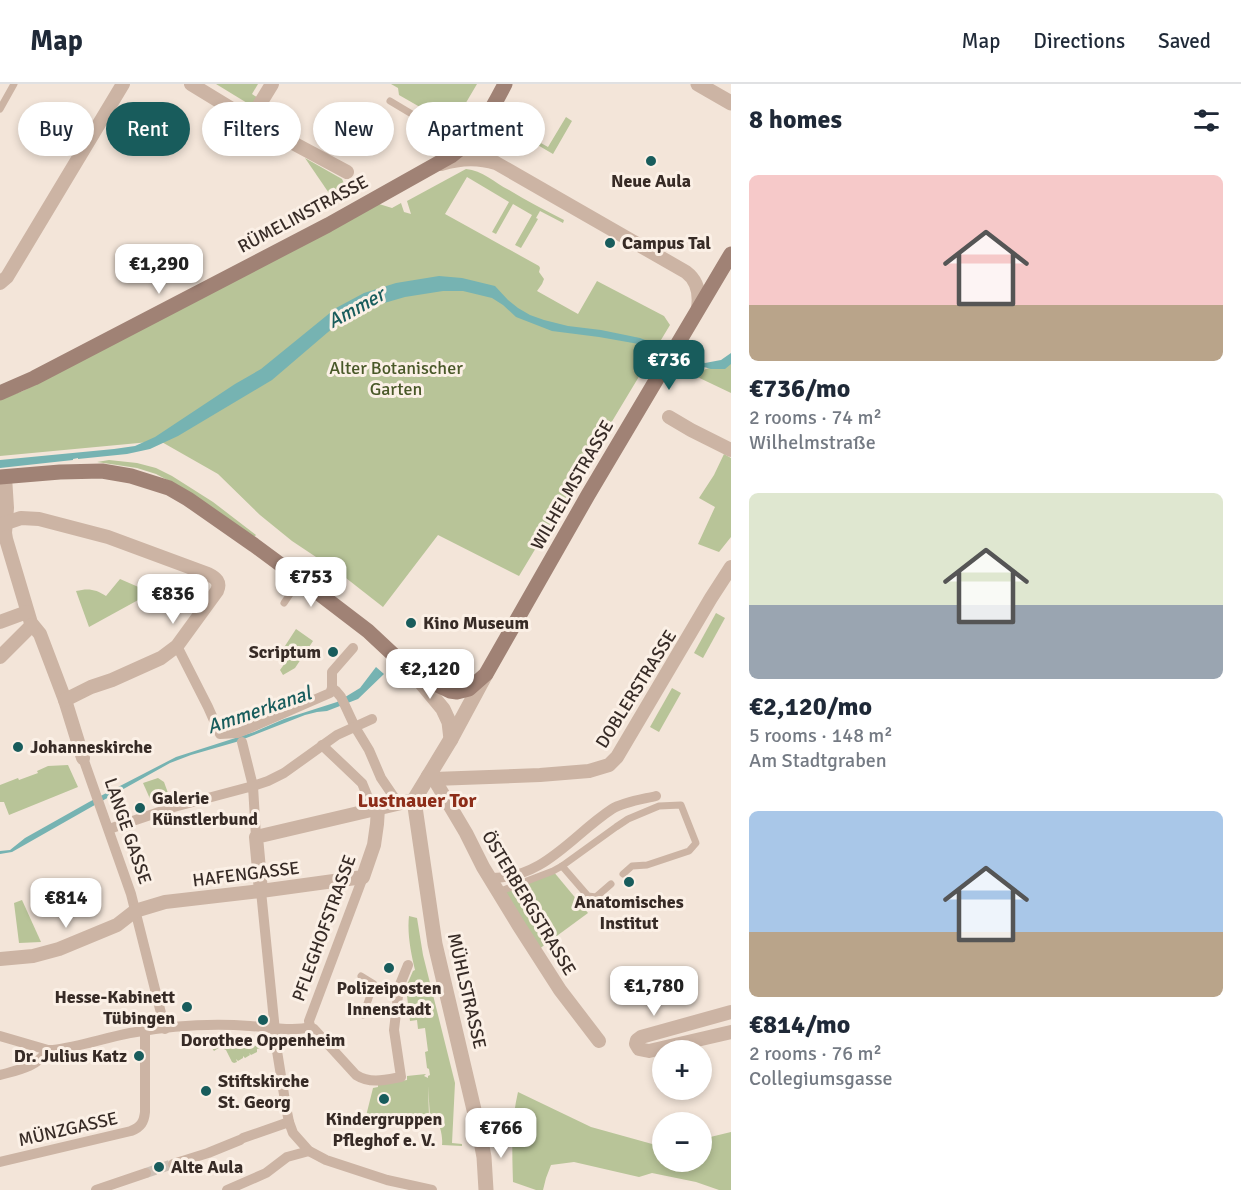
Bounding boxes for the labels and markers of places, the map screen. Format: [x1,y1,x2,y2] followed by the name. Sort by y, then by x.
[644,154,658,168] marker: Neue Aula
[611,170,691,192] place label: Neue Aula
[622,232,711,254] place label: Campus Tal
[603,236,617,250] marker: Campus Tal
[110,244,208,295] pin: €1,290
[633,340,705,391] pin: €736
[275,557,347,608] pin: €753
[137,574,209,625] pin: €836
[423,612,529,634] place label: Kino Museum
[404,616,418,630] marker: Kino Museum
[249,641,321,663] place label: Scriptum
[326,645,340,659] marker: Scriptum
[381,649,479,700] pin: €2,120
[30,736,152,758] place label: Johanneskirche
[11,740,25,754] marker: Johanneskirche
[152,787,258,830] place label: Galerie Künstlerbund
[133,801,147,815] marker: Galerie Künstlerbund
[622,875,636,889] marker: Anatomisches Institut
[30,878,102,929] pin: €814
[574,891,684,934] place label: Anatomisches Institut
[382,961,396,975] marker: Polizeiposten Innenstadt
[605,966,703,1017] pin: €1,780
[336,977,442,1020] place label: Polizeiposten Innenstadt
[54,986,175,1029] place label: Hesse-Kabinett Tübingen
[180,1000,194,1014] marker: Hesse-Kabinett Tübingen
[256,1013,270,1027] marker: Dorothee Oppenheim
[181,1029,345,1051] place label: Dorothee Oppenheim
[14,1045,127,1067] place label: Dr. Julius Katz
[132,1049,146,1063] marker: Dr. Julius Katz
[218,1070,309,1113] place label: Stiftskirche St. Georg
[199,1084,213,1098] marker: Stiftskirche St. Georg
[377,1092,391,1106] marker: Kindergruppen Pfleghof e. V.
[326,1108,443,1151] place label: Kindergruppen Pfleghof e. V.
[465,1108,537,1159] pin: €766
[171,1156,243,1178] place label: Alte Aula
[152,1160,166,1174] marker: Alte Aula

